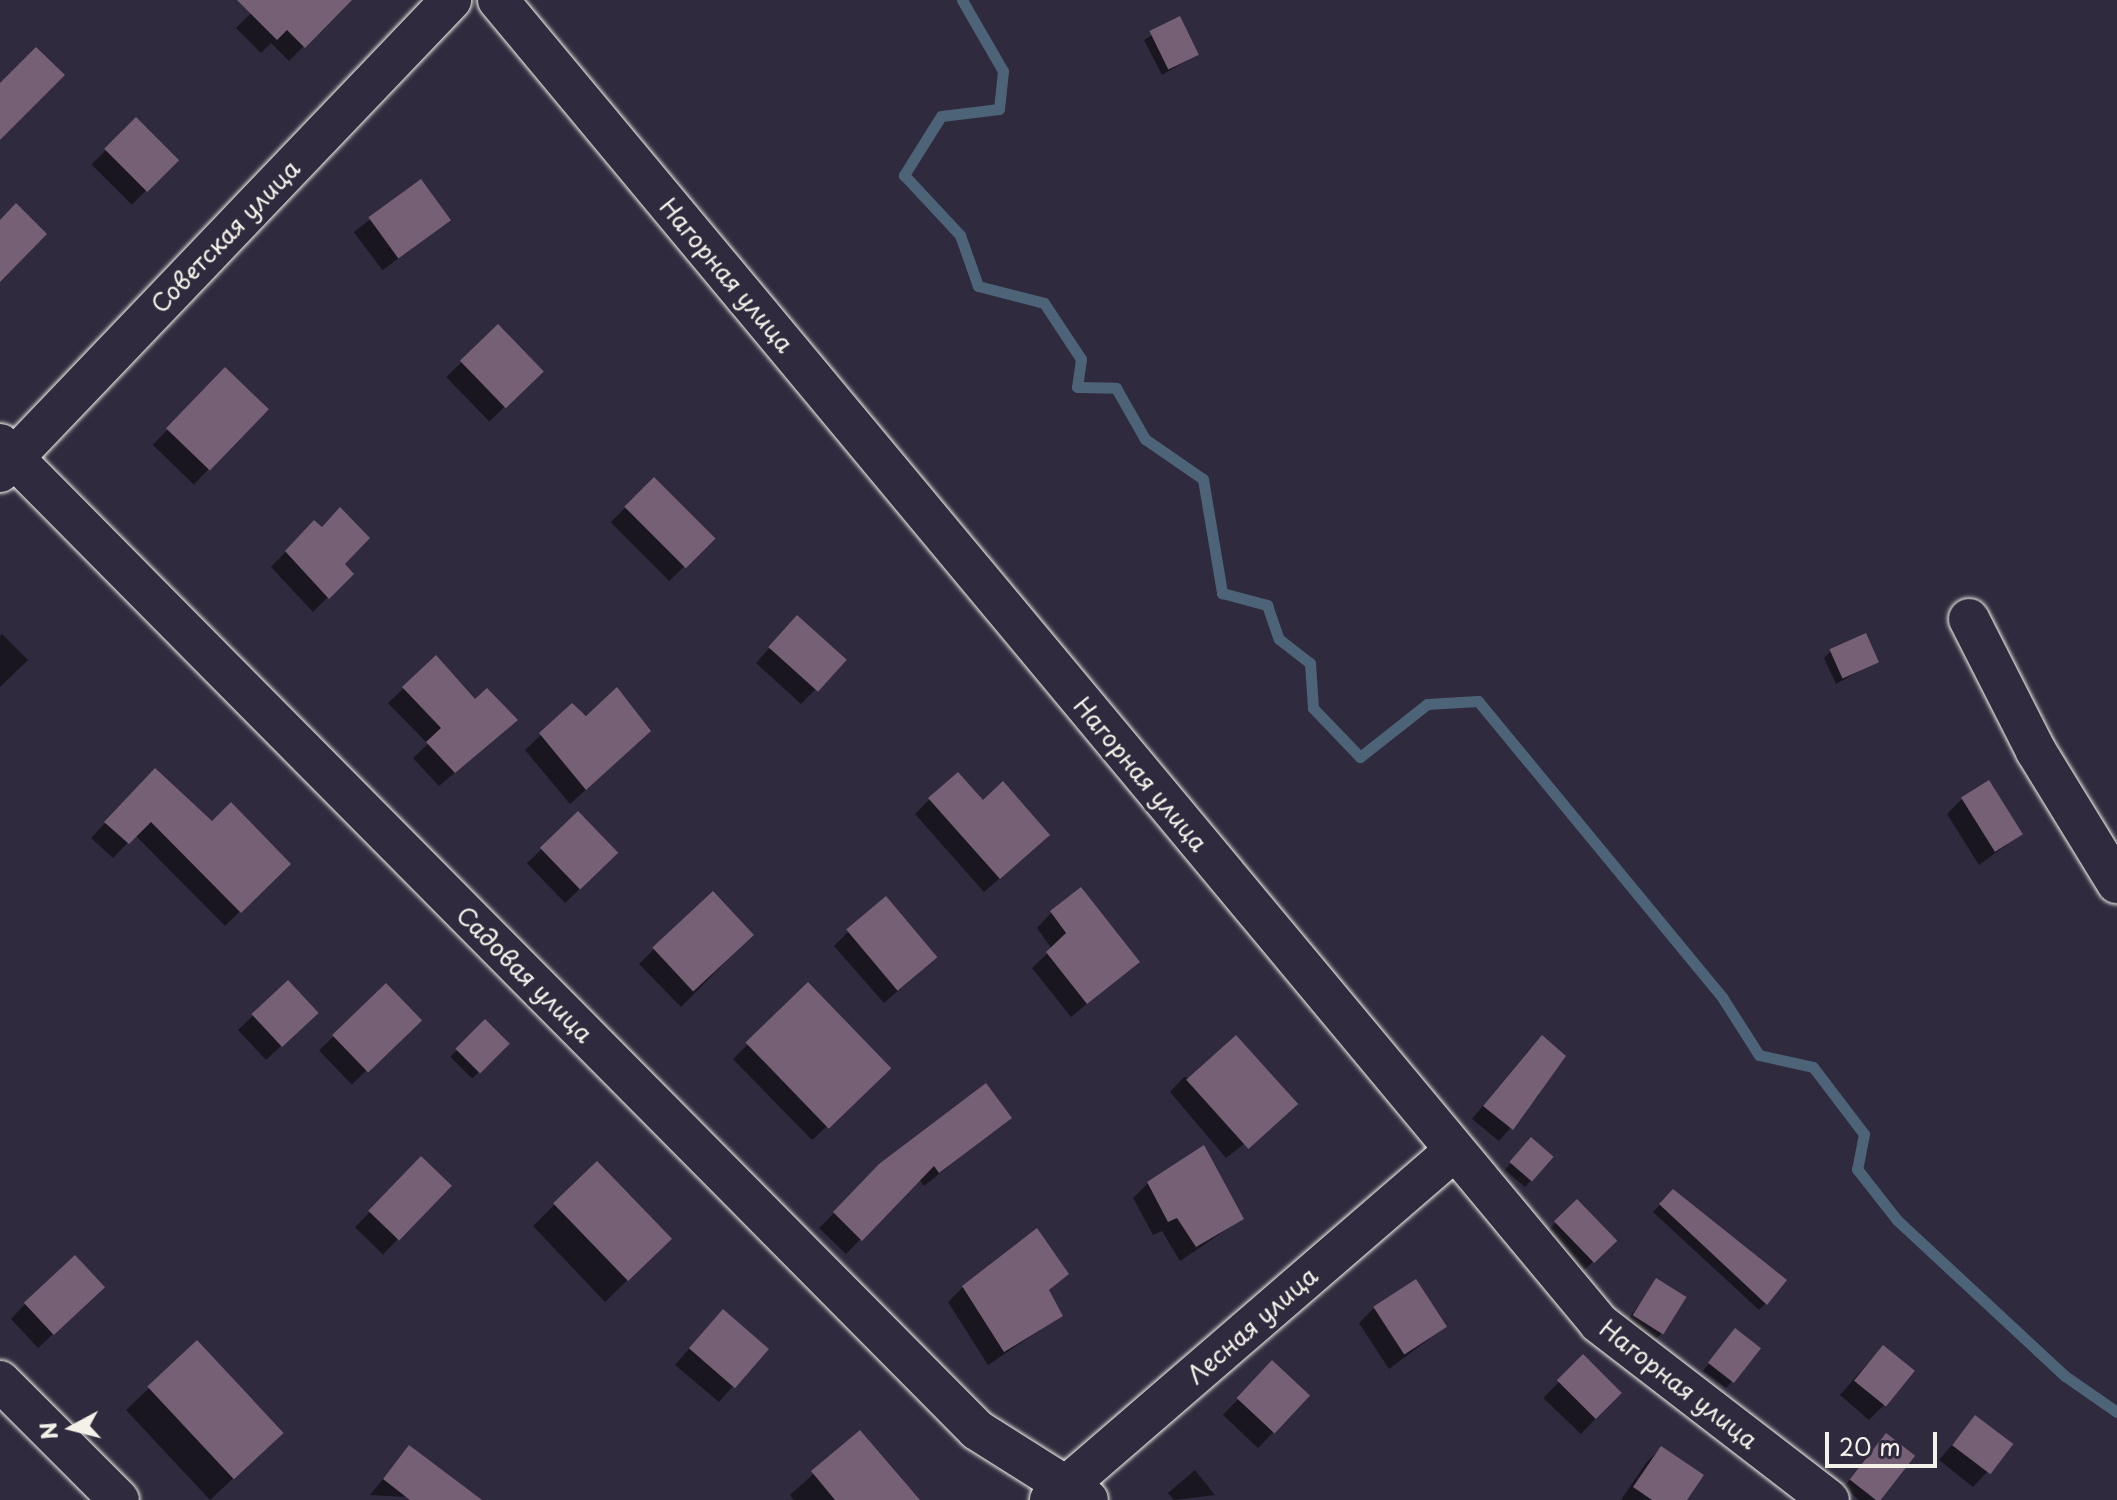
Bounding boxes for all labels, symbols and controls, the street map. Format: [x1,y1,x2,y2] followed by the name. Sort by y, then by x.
[144,153,306,319] street label: Советская улица
[654,192,800,358] street label: Нагорная улица
[1068,691,1214,857] street label: Нагорная улица
[451,900,599,1048] street label: Садовая улица
[1180,1260,1324,1390] street label: Лесная улица
[1594,1313,1764,1455] street label: Нагорная улица
[32,1388,112,1468] north arrow
[1829,1416,1941,1466] scale bar
[30,1420,65,1442] text: N
[1839,1428,1901,1464] text: 20 m

